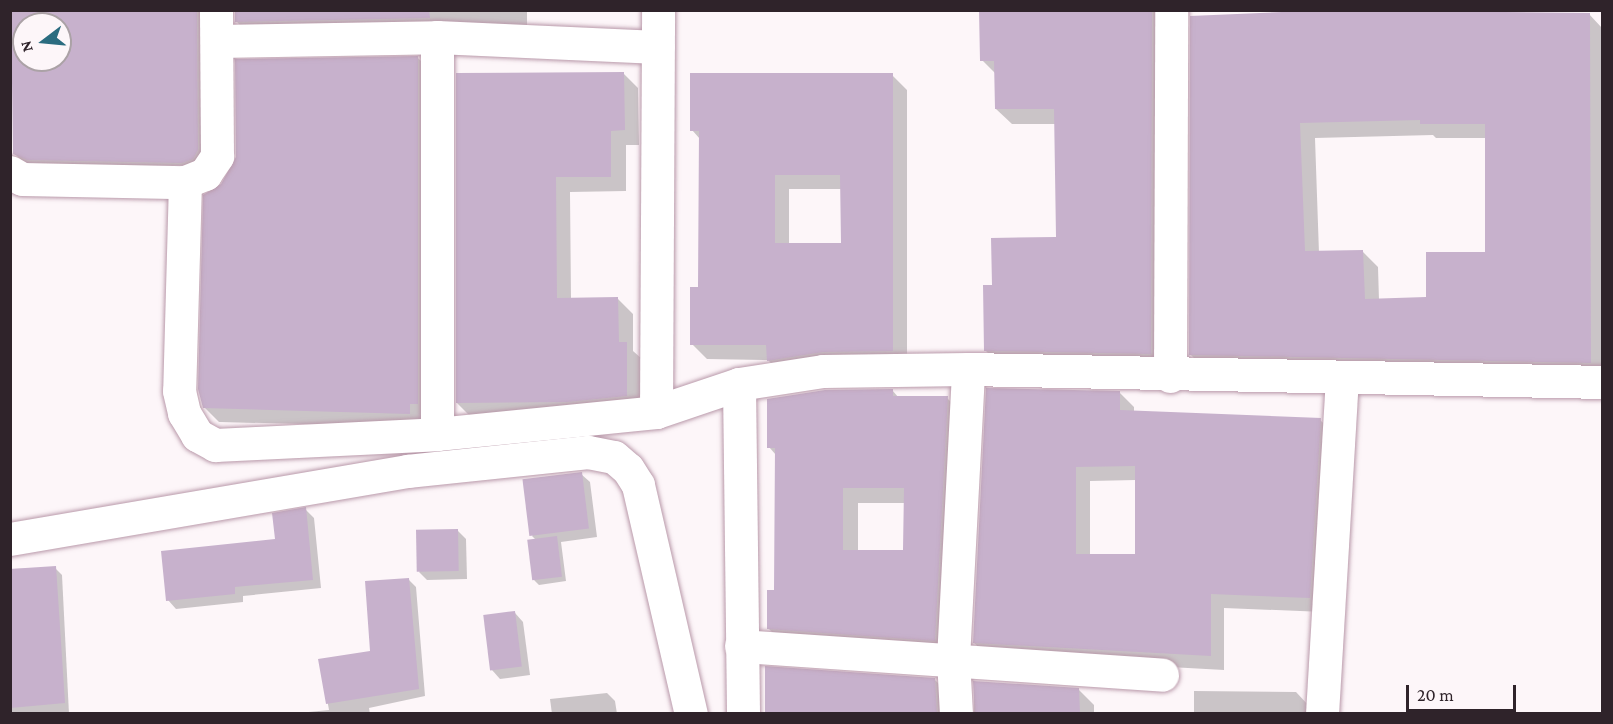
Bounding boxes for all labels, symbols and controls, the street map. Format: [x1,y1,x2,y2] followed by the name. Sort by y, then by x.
[12,12,72,72] north arrow
[16,39,36,54] text: N
[1409,673,1518,711] scale bar
[1417,685,1454,705] text: 20 m

